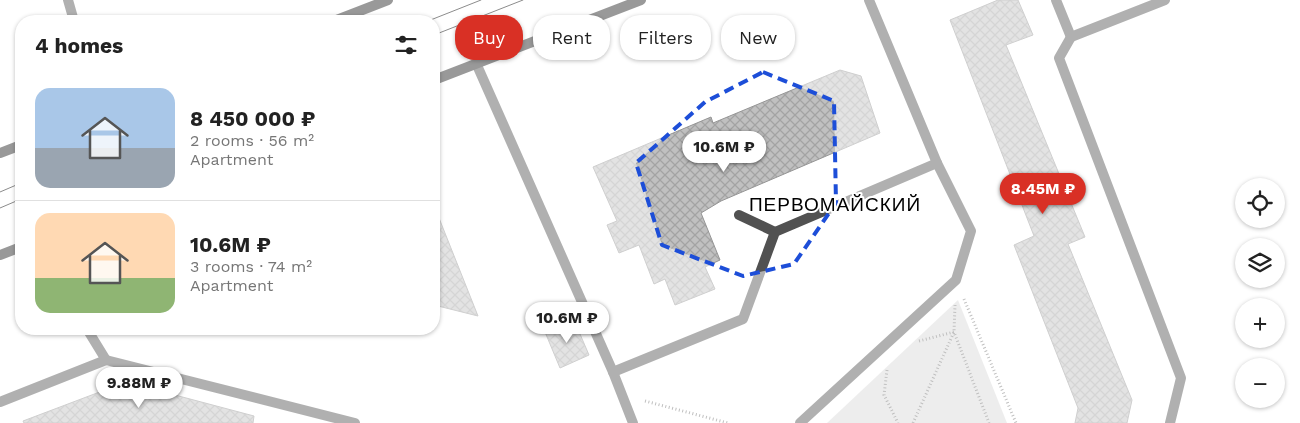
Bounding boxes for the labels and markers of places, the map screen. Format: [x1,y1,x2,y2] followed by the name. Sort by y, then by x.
[678,130,770,173] pin: 10.6M ₽
[997,172,1089,215] pin: 8.45M ₽
[521,302,613,344] pin: 10.6M ₽
[93,366,185,409] pin: 9.88M ₽

